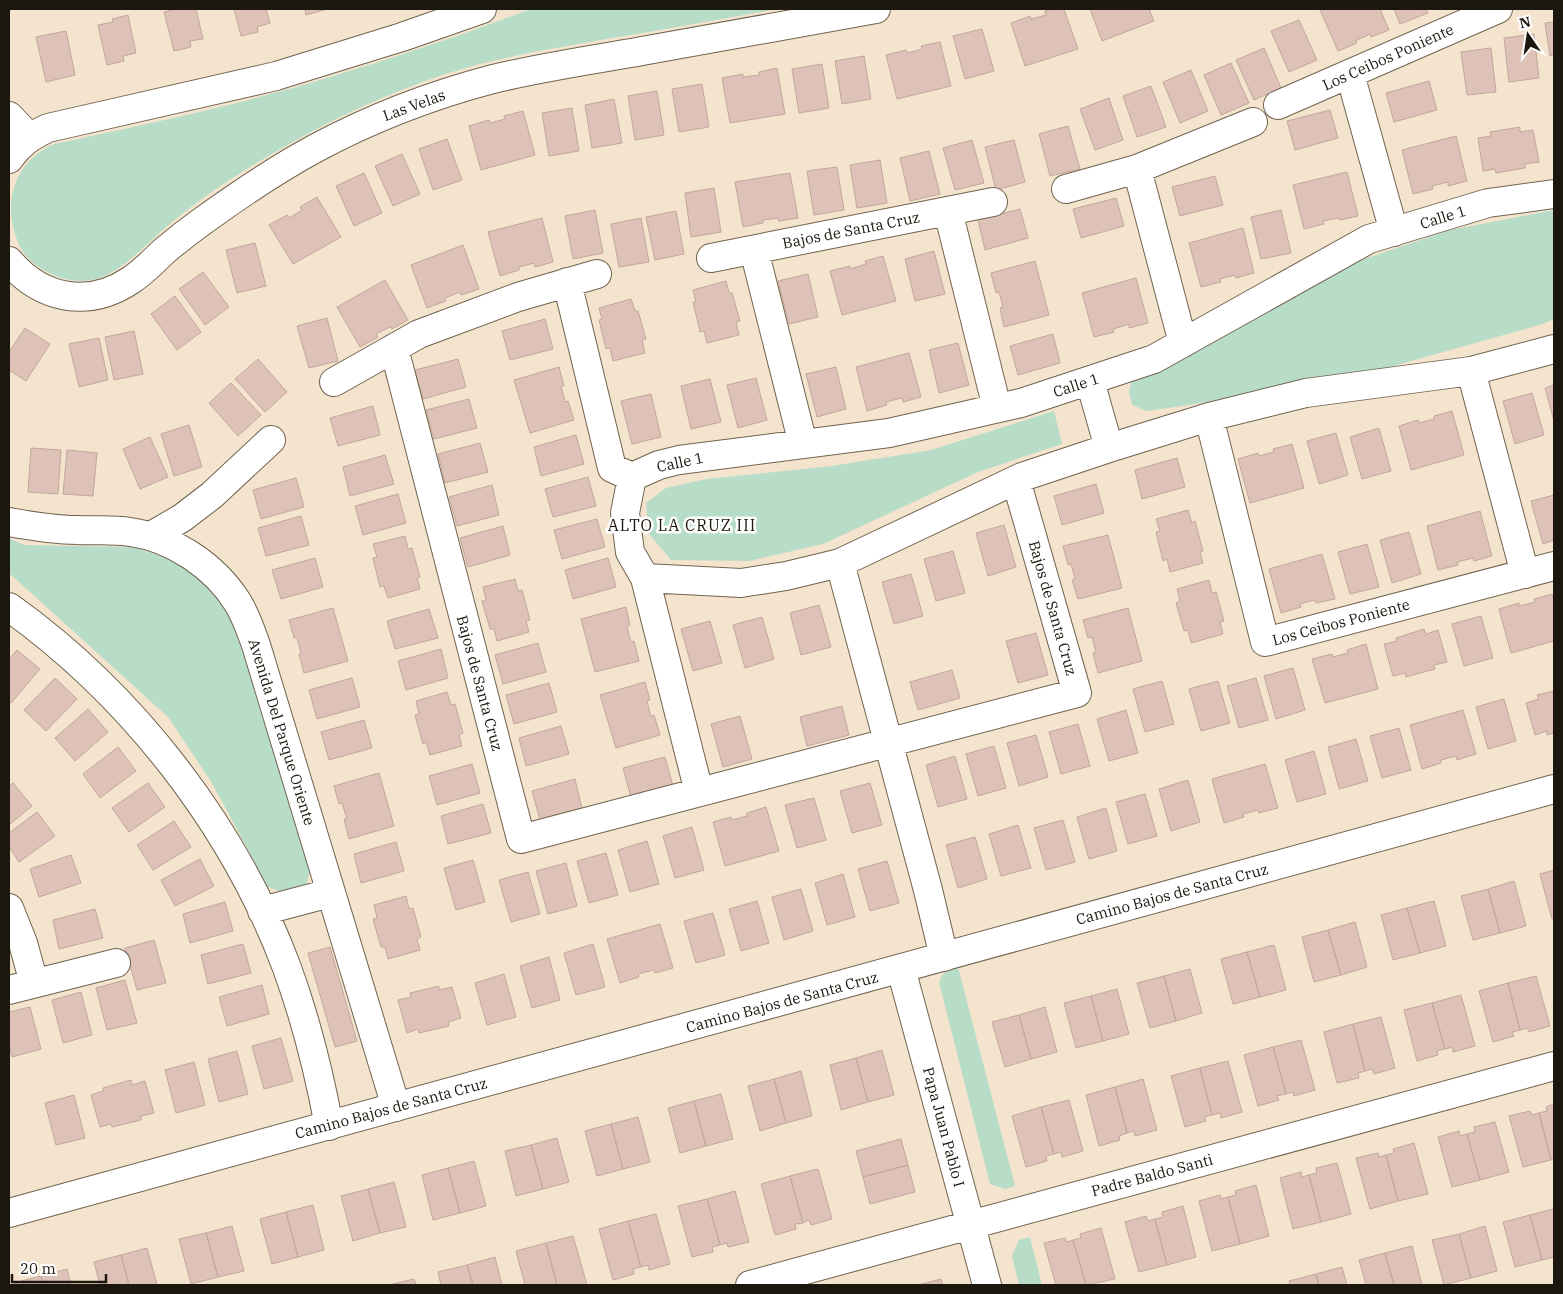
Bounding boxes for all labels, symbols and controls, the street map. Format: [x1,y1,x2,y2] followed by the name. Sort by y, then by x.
[1503,10,1553,60] north arrow
[1518,12,1532,32] text: N
[1319,20,1457,94] street label: Los Ceibos Poniente
[380,85,448,125] street label: Las Velas
[1418,201,1468,233] street label: Calle 1
[781,207,921,253] street label: Bajos de Santa Cruz
[1051,369,1101,401] street label: Calle 1
[655,448,705,476] street label: Calle 1
[608,515,756,535] district label: ALTO LA CRUZ III
[1025,538,1081,678] street label: Bajos de Santa Cruz
[1270,594,1412,650] street label: Los Ceibos Poniente
[453,613,507,753] street label: Bajos de Santa Cruz
[245,636,319,828] street label: Avenida Del Parque Oriente
[1074,859,1270,929] street label: Camino Bajos de Santa Cruz
[684,967,880,1037] street label: Camino Bajos de Santa Cruz
[919,1065,969,1189] street label: Papa Juan Pablo I
[293,1073,489,1143] street label: Camino Bajos de Santa Cruz
[1089,1150,1215,1200] street label: Padre Baldo Santi
[12,1252,106,1284] scale bar
[20,1259,56,1278] text: 20 m

